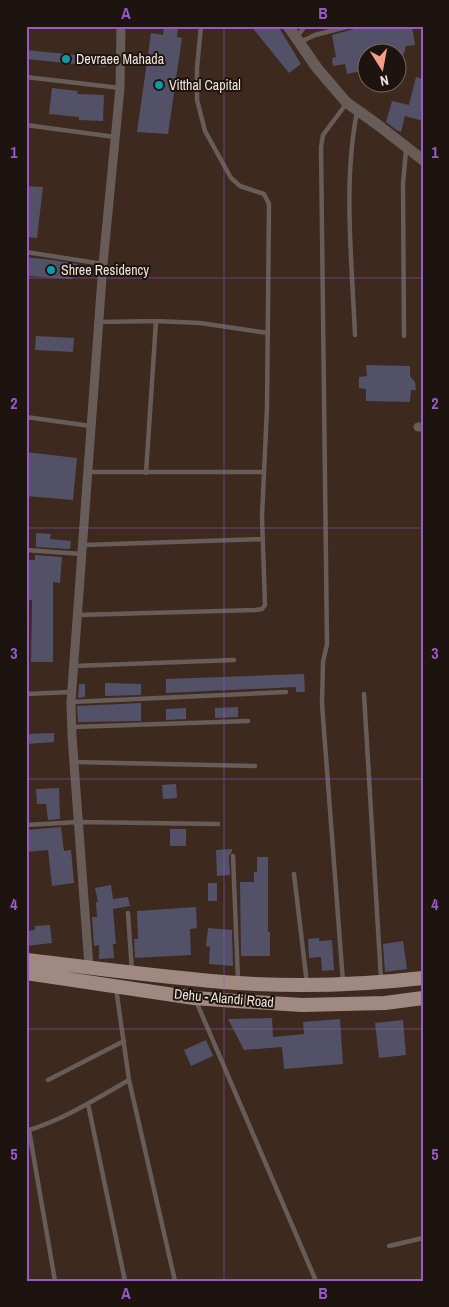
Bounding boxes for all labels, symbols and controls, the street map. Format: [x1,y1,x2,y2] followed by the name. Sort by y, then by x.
[121,2,131,24] text: A
[318,2,328,24] text: B
[356,42,406,92] north arrow
[76,50,165,68] place label: Devraee Mahada
[60,53,72,65] marker: Devraee Mahada
[379,71,390,90] text: N
[169,76,241,94] place label: Vitthal Capital
[153,79,165,91] marker: Vitthal Capital
[10,141,18,163] text: 1
[431,141,439,163] text: 1
[61,261,149,279] place label: Shree Residency
[45,264,57,276] marker: Shree Residency
[10,392,18,414] text: 2
[431,392,439,414] text: 2
[10,642,18,664] text: 3
[431,642,439,664] text: 3
[10,893,18,915] text: 4
[431,893,439,915] text: 4
[173,985,275,1011] street label: Dehu - Alandi Road
[10,1143,18,1165] text: 5
[431,1143,439,1165] text: 5
[121,1282,131,1304] text: A
[318,1282,328,1304] text: B

